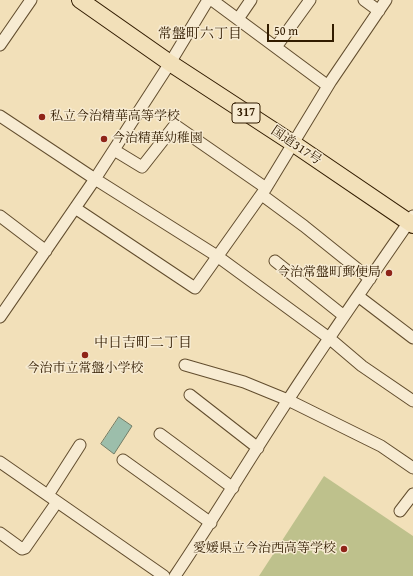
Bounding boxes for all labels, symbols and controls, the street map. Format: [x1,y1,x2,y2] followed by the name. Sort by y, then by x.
[269,16,336,42] scale bar
[274,22,298,39] text: 50 m
[158,26,242,42] district label: 常盤町六丁目
[232,103,260,123] road number: 317
[50,109,180,125] place label: 私立今治精華高等学校
[37,112,47,122] marker: 私立今治精華高等学校
[268,123,324,169] street label: 国道317号
[112,131,203,147] place label: 今治精華幼稚園
[99,134,109,144] marker: 今治精華幼稚園
[277,265,381,281] place label: 今治常盤町郵便局
[384,268,394,278] marker: 今治常盤町郵便局
[94,335,192,351] district label: 中日吉町二丁目
[80,350,90,360] marker: 今治市立常盤小学校
[27,361,143,377] place label: 今治市立常盤小学校
[193,541,336,557] place label: 愛媛県立今治西高等学校
[339,544,349,554] marker: 愛媛県立今治西高等学校

